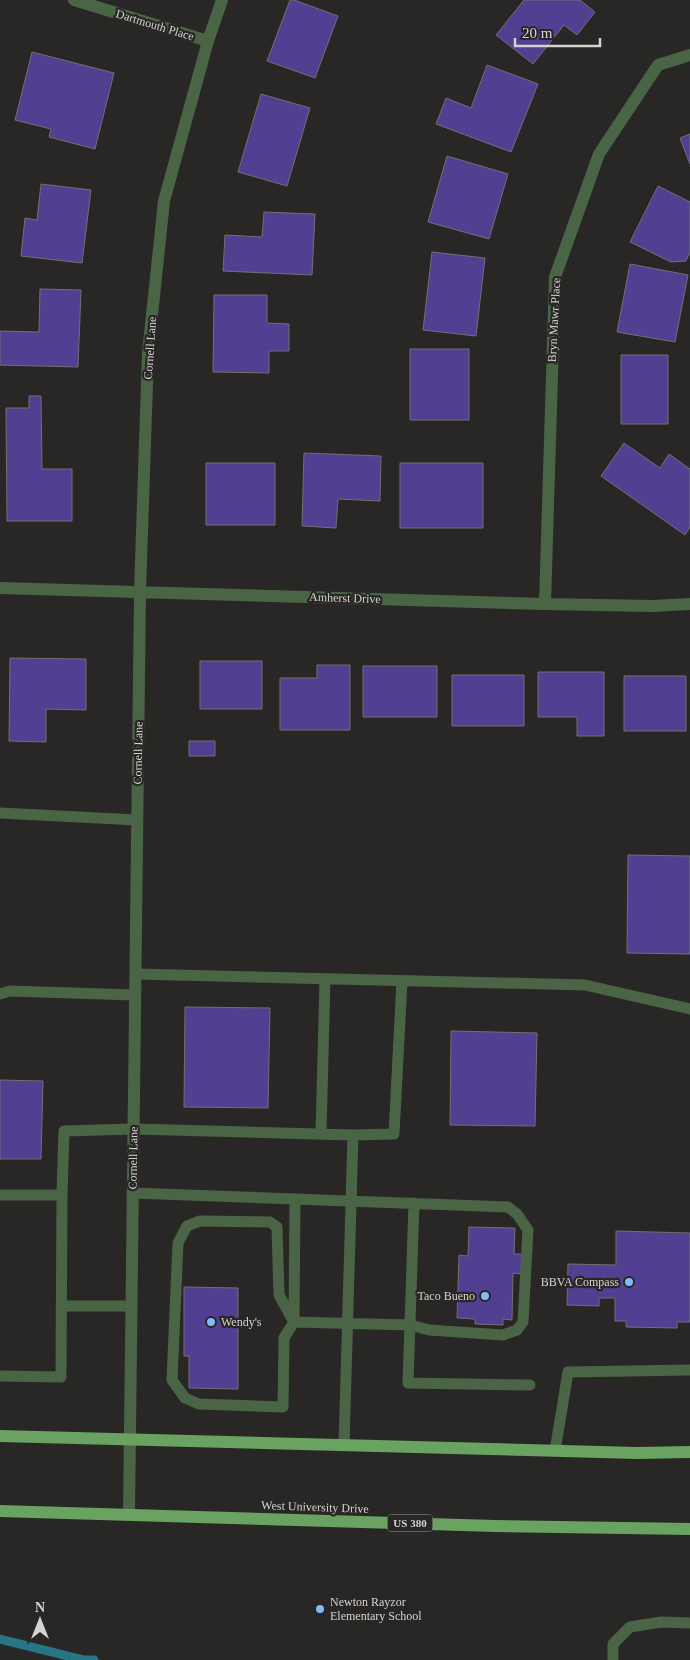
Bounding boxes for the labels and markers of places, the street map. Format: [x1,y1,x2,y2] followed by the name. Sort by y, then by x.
[541,1275,619,1289] place label: BBVA Compass
[623,1276,635,1288] marker: BBVA Compass
[418,1289,475,1303] place label: Taco Bueno
[479,1290,491,1302] marker: Taco Bueno
[221,1315,262,1329] place label: Wendy's
[205,1316,217,1328] marker: Wendy's
[330,1595,422,1623] place label: Newton Rayzor Elementary School
[314,1603,326,1615] marker: Newton Rayzor Elementary School

